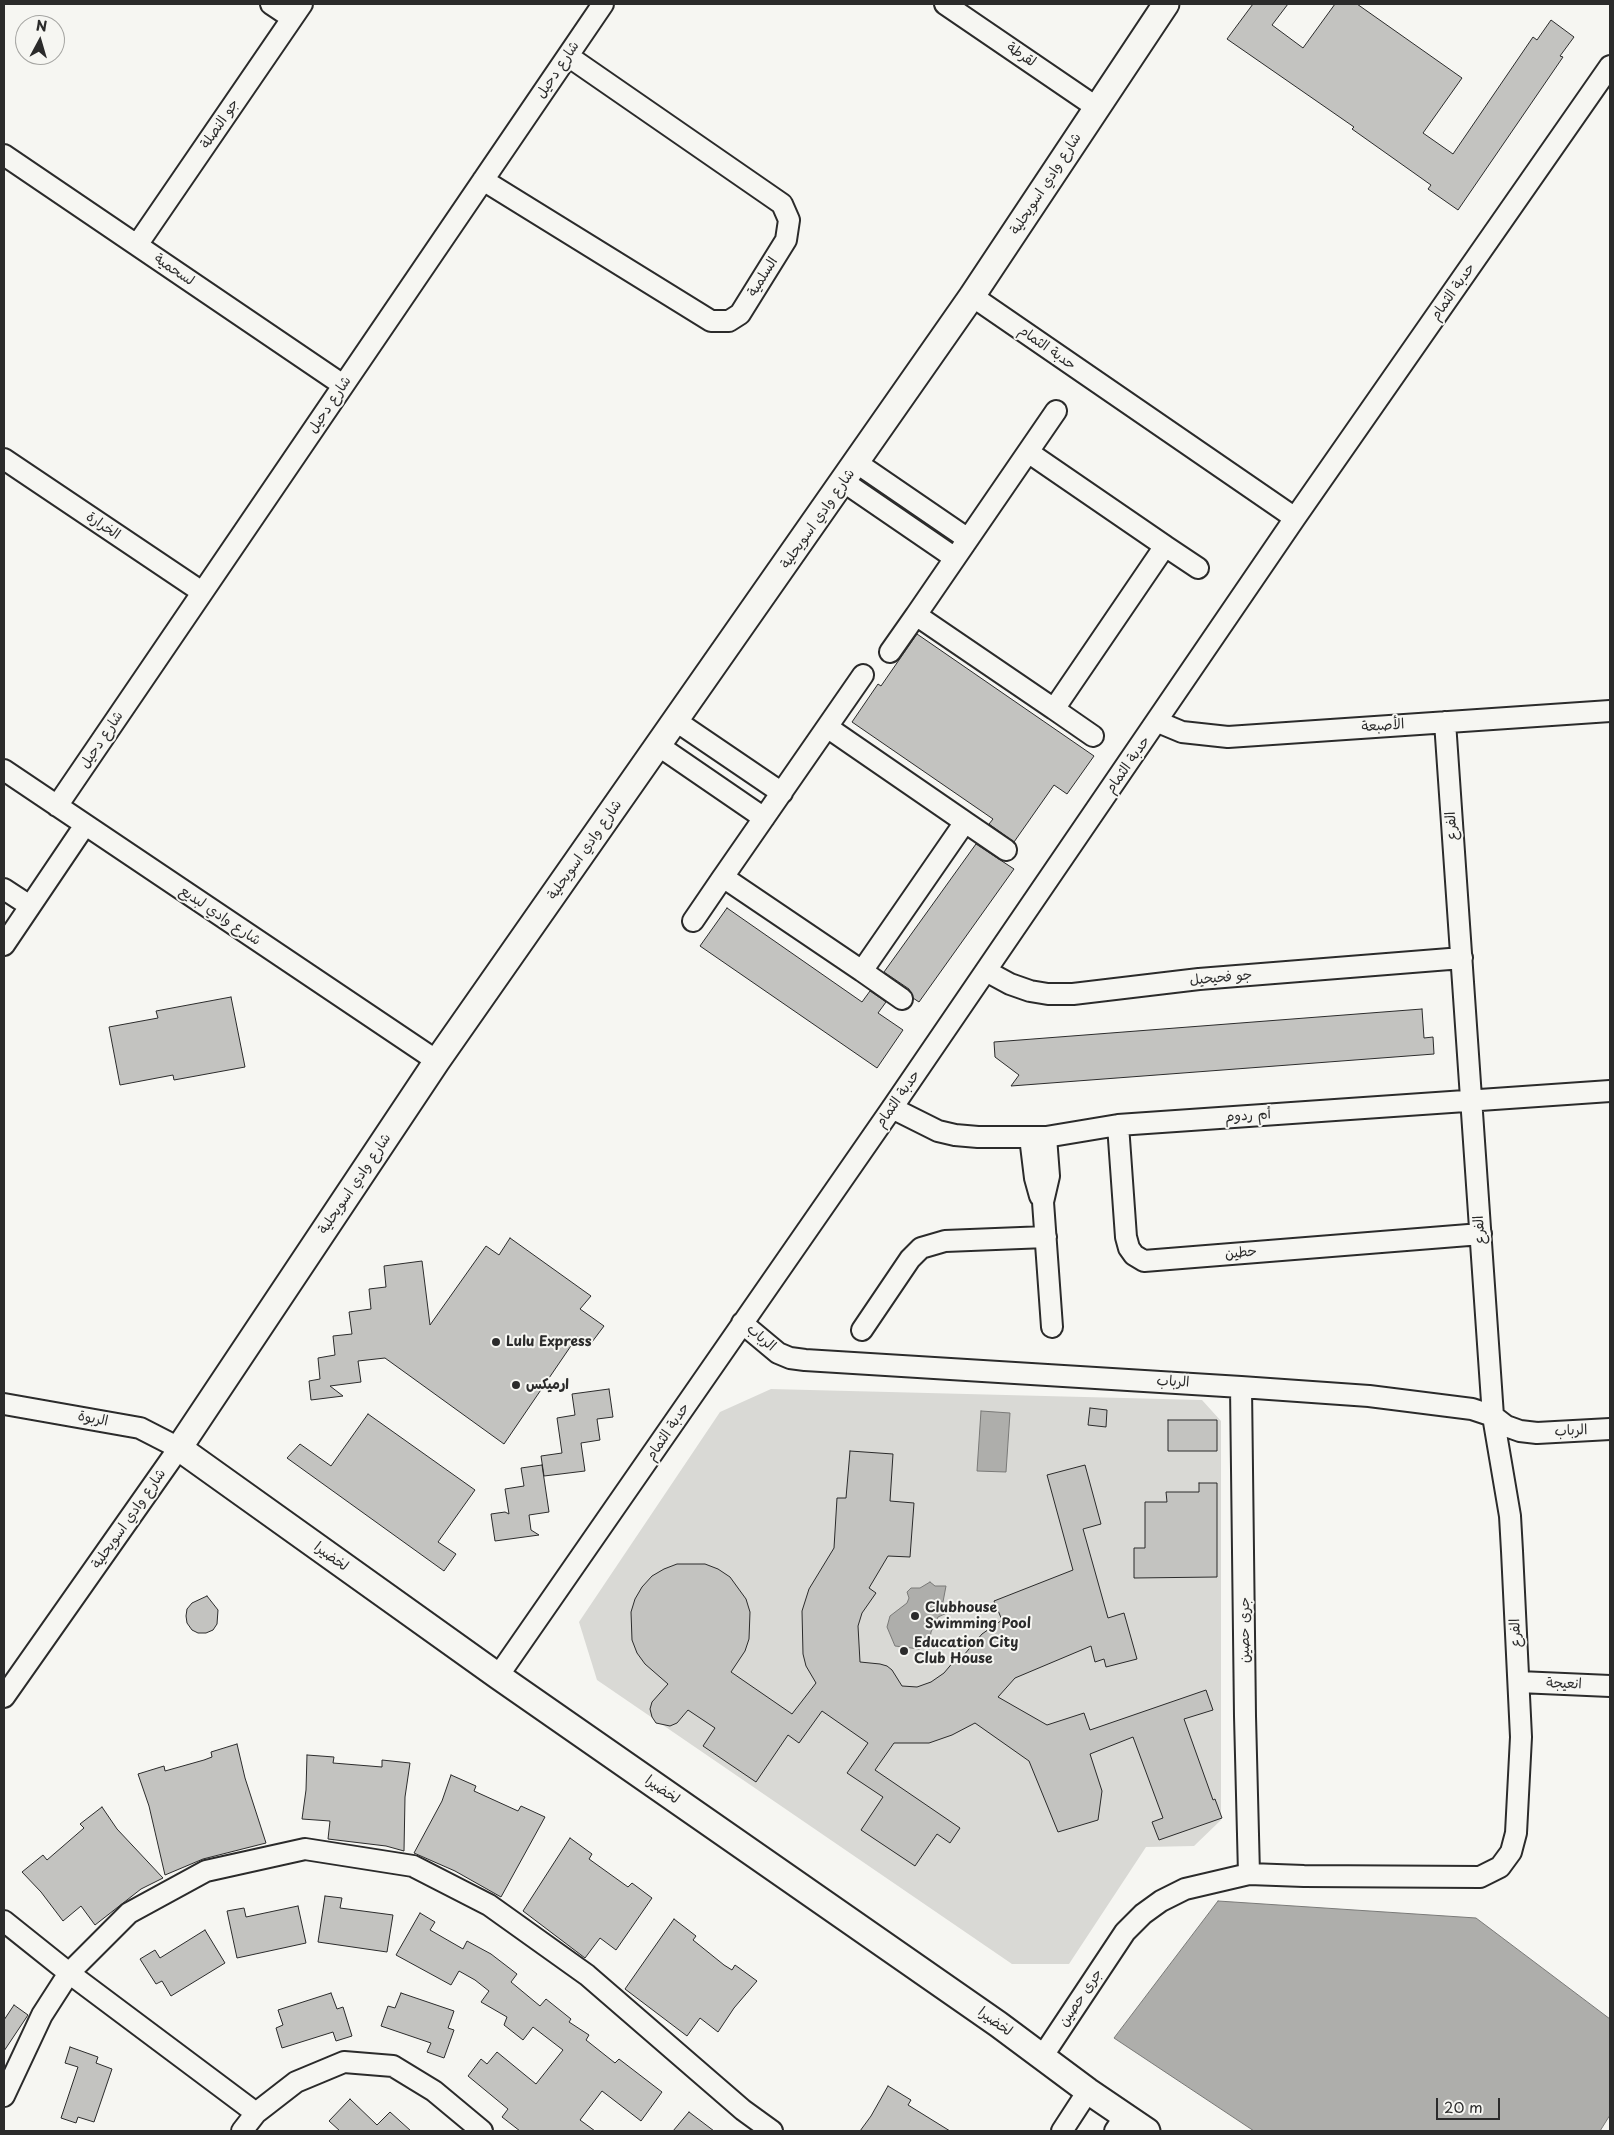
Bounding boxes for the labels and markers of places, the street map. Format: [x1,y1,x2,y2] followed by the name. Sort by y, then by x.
[506,1334,592,1350] place label: Lulu Express
[490,1336,502,1348] marker: Lulu Express
[526,1377,569,1393] place label: ارميكس
[510,1379,522,1391] marker: ارميكس
[925,1600,1031,1632] place label: Clubhouse Swimming Pool
[909,1610,921,1622] marker: Clubhouse Swimming Pool
[914,1635,1018,1668] place label: Education City Club House
[898,1645,910,1657] marker: Education City Club House

